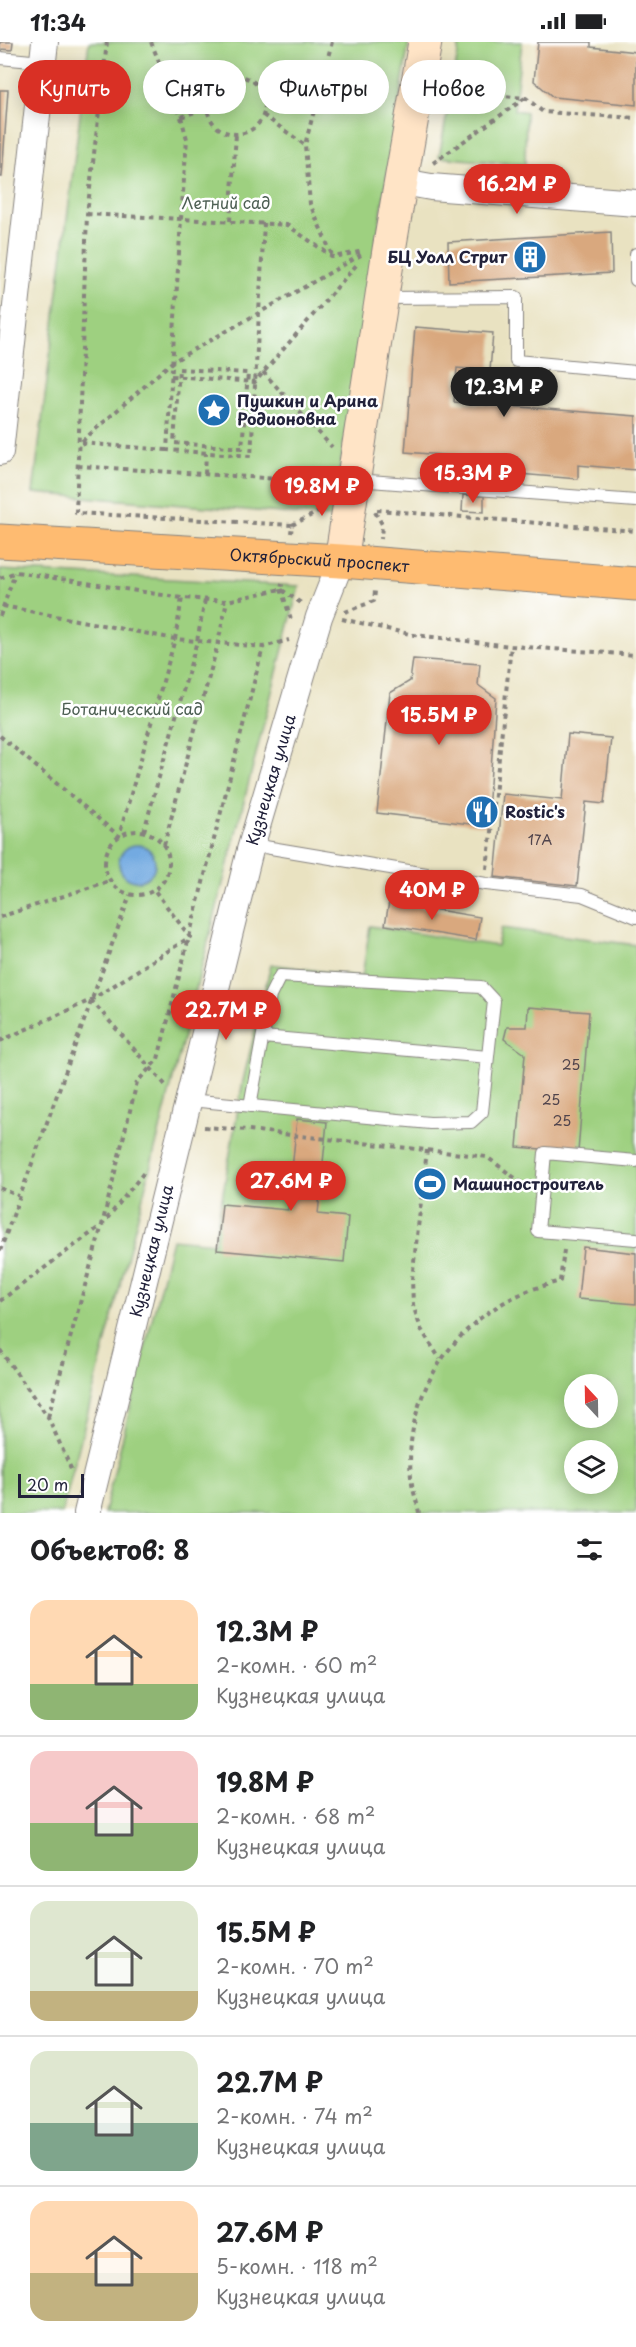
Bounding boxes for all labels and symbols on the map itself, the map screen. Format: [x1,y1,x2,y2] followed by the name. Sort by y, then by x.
[462,164,572,215] pin: 16.2M ₽
[182,190,270,214] park label: Летний сад
[512,239,548,275] building icon: БЦ Уолл Стрит
[387,244,508,268] place label: БЦ Уолл Стрит
[449,367,559,418] pin: 12.3M ₽
[237,388,378,430] place label: Пушкин и Арина Родионовна
[196,392,232,428] place icon: Пушкин и Арина Родионовна
[418,453,528,504] pin: 15.3M ₽
[267,466,377,517] pin: 19.8M ₽
[229,541,411,577] street label: Октябрьский проспект
[384,695,494,746] pin: 15.5M ₽
[61,696,203,720] park label: Ботанический сад
[239,711,301,848] street label: Кузнецкая улица
[464,794,500,830] restaurant icon: Rostic's
[505,799,565,823] place label: Rostic's
[528,829,553,850] house number: 17А
[390,870,474,921] pin: 40M ₽
[171,990,281,1041] pin: 22.7M ₽
[562,1054,580,1075] house number: 25
[542,1089,560,1110] house number: 25
[553,1110,571,1131] house number: 25
[236,1161,346,1212] pin: 27.6M ₽
[412,1166,448,1202] sports icon: Машиностроитель
[453,1171,604,1195] place label: Машиностроитель
[123,1182,178,1319] street label: Кузнецкая улица
[564,1374,618,1428] north arrow
[18,1471,84,1498] scale bar

